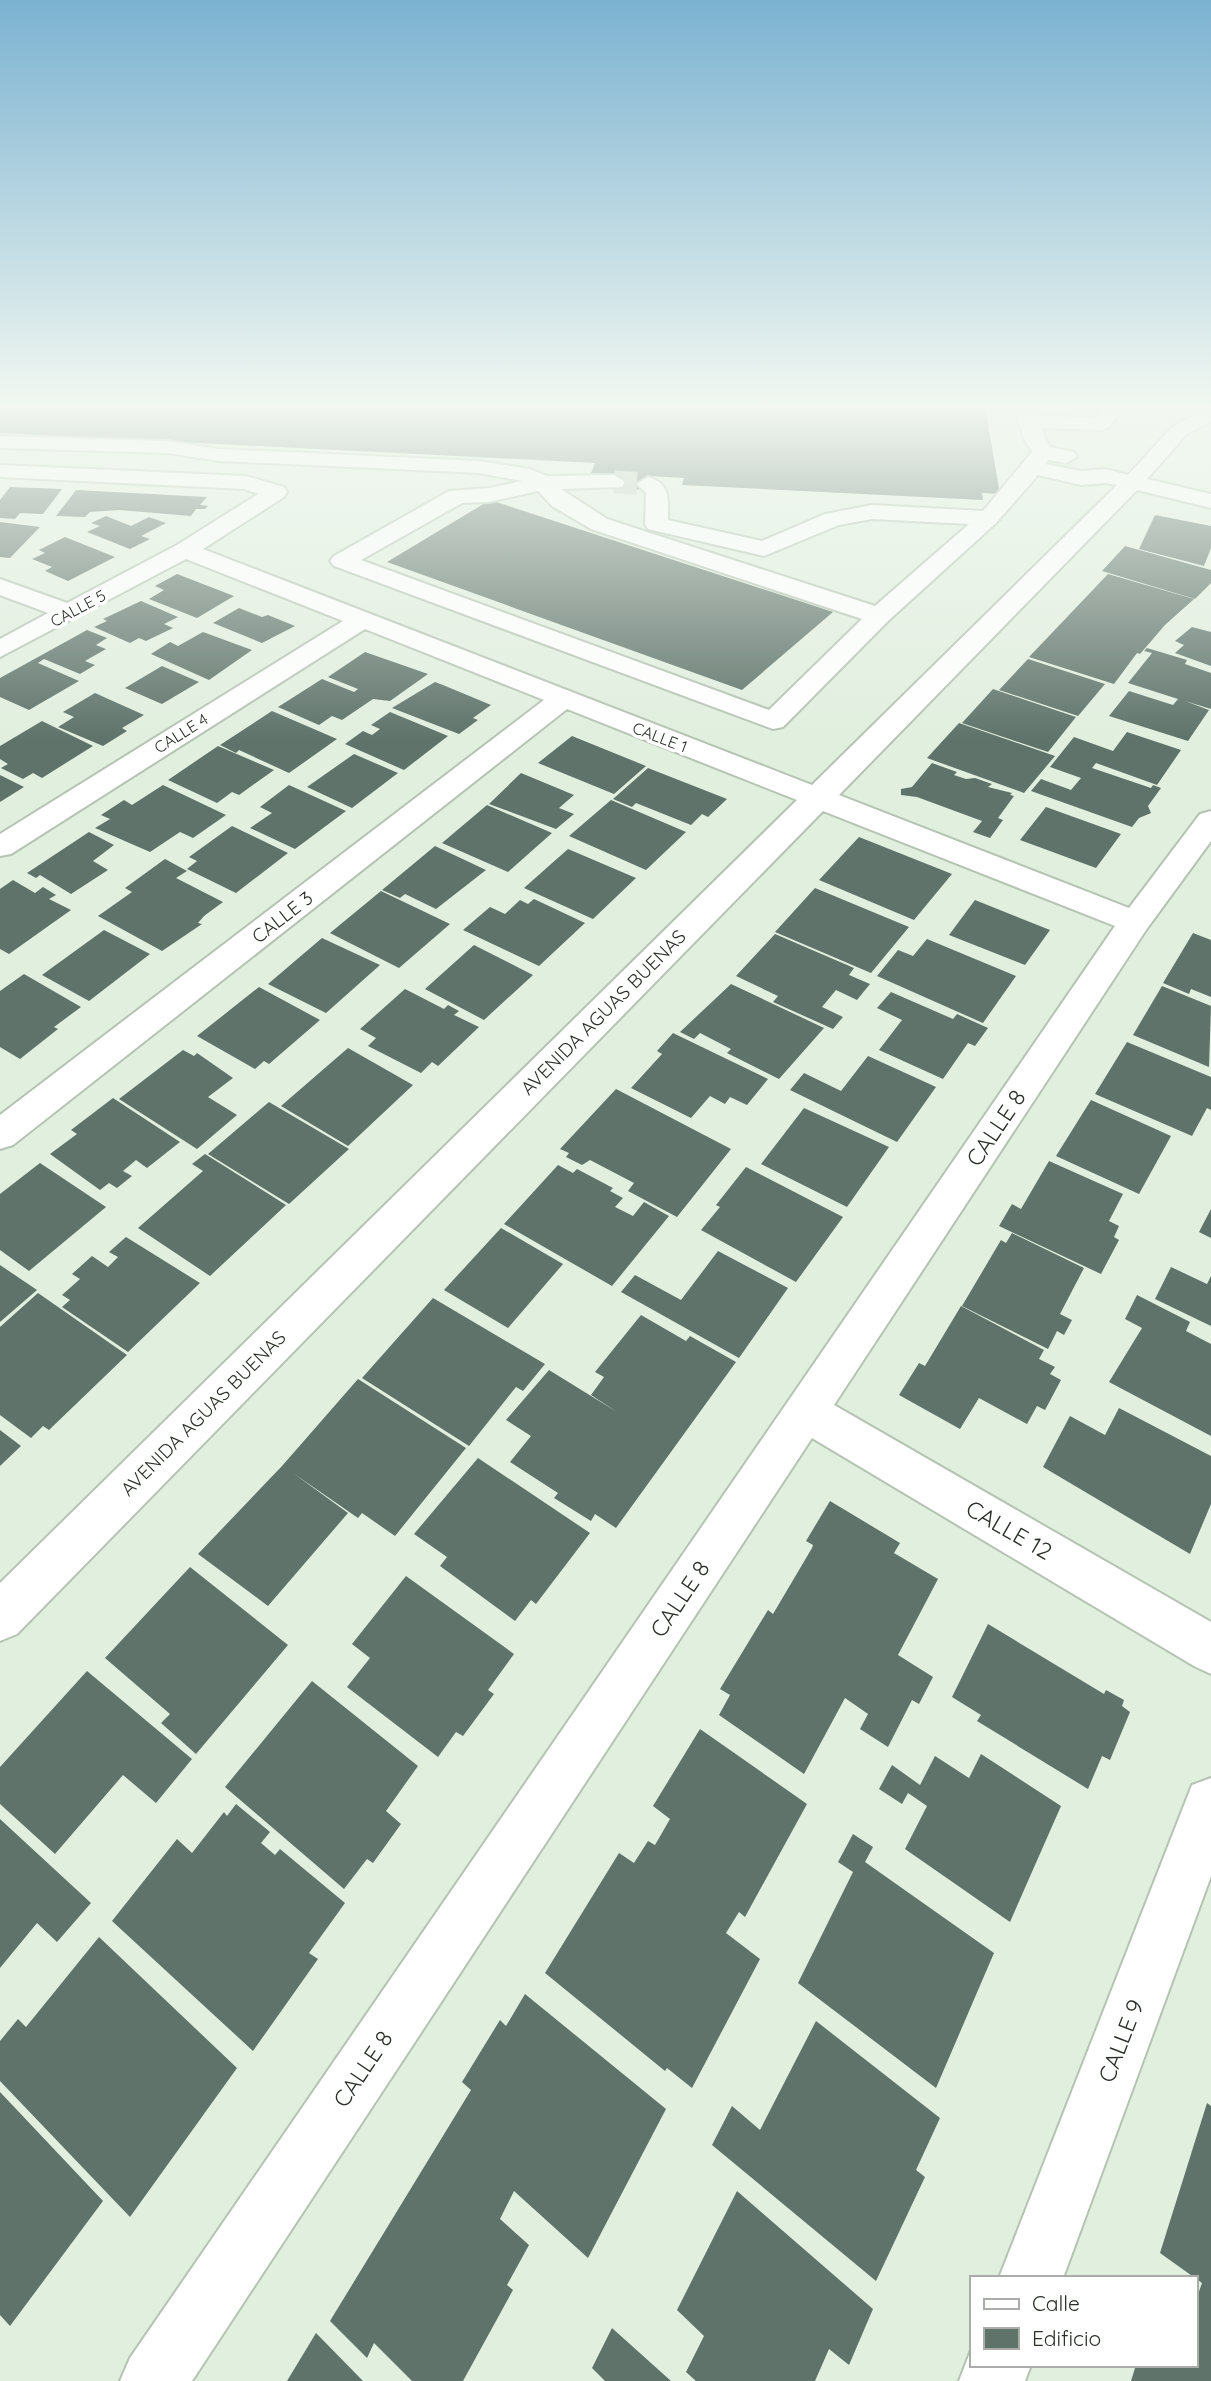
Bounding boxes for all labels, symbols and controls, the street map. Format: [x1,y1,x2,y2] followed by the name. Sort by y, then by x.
[47,585,109,631] street label: CALLE 5
[150,709,212,757] street label: CALLE 4
[630,717,690,757] street label: CALLE 1
[247,886,317,948] street label: CALLE 3
[515,924,691,1100] street label: AVENIDA AGUAS BUENAS
[959,1084,1032,1172] street label: CALLE 8
[115,1325,291,1501] street label: AVENIDA AGUAS BUENAS
[961,1493,1058,1566] street label: CALLE 12
[643,1555,716,1643] street label: CALLE 8
[1091,1995,1150,2086] street label: CALLE 9
[326,2025,399,2113] street label: CALLE 8
[970,2276,1197,2367] legend
[1032,2290,1080,2316] text: Calle
[1032,2325,1101,2351] text: Edificio

